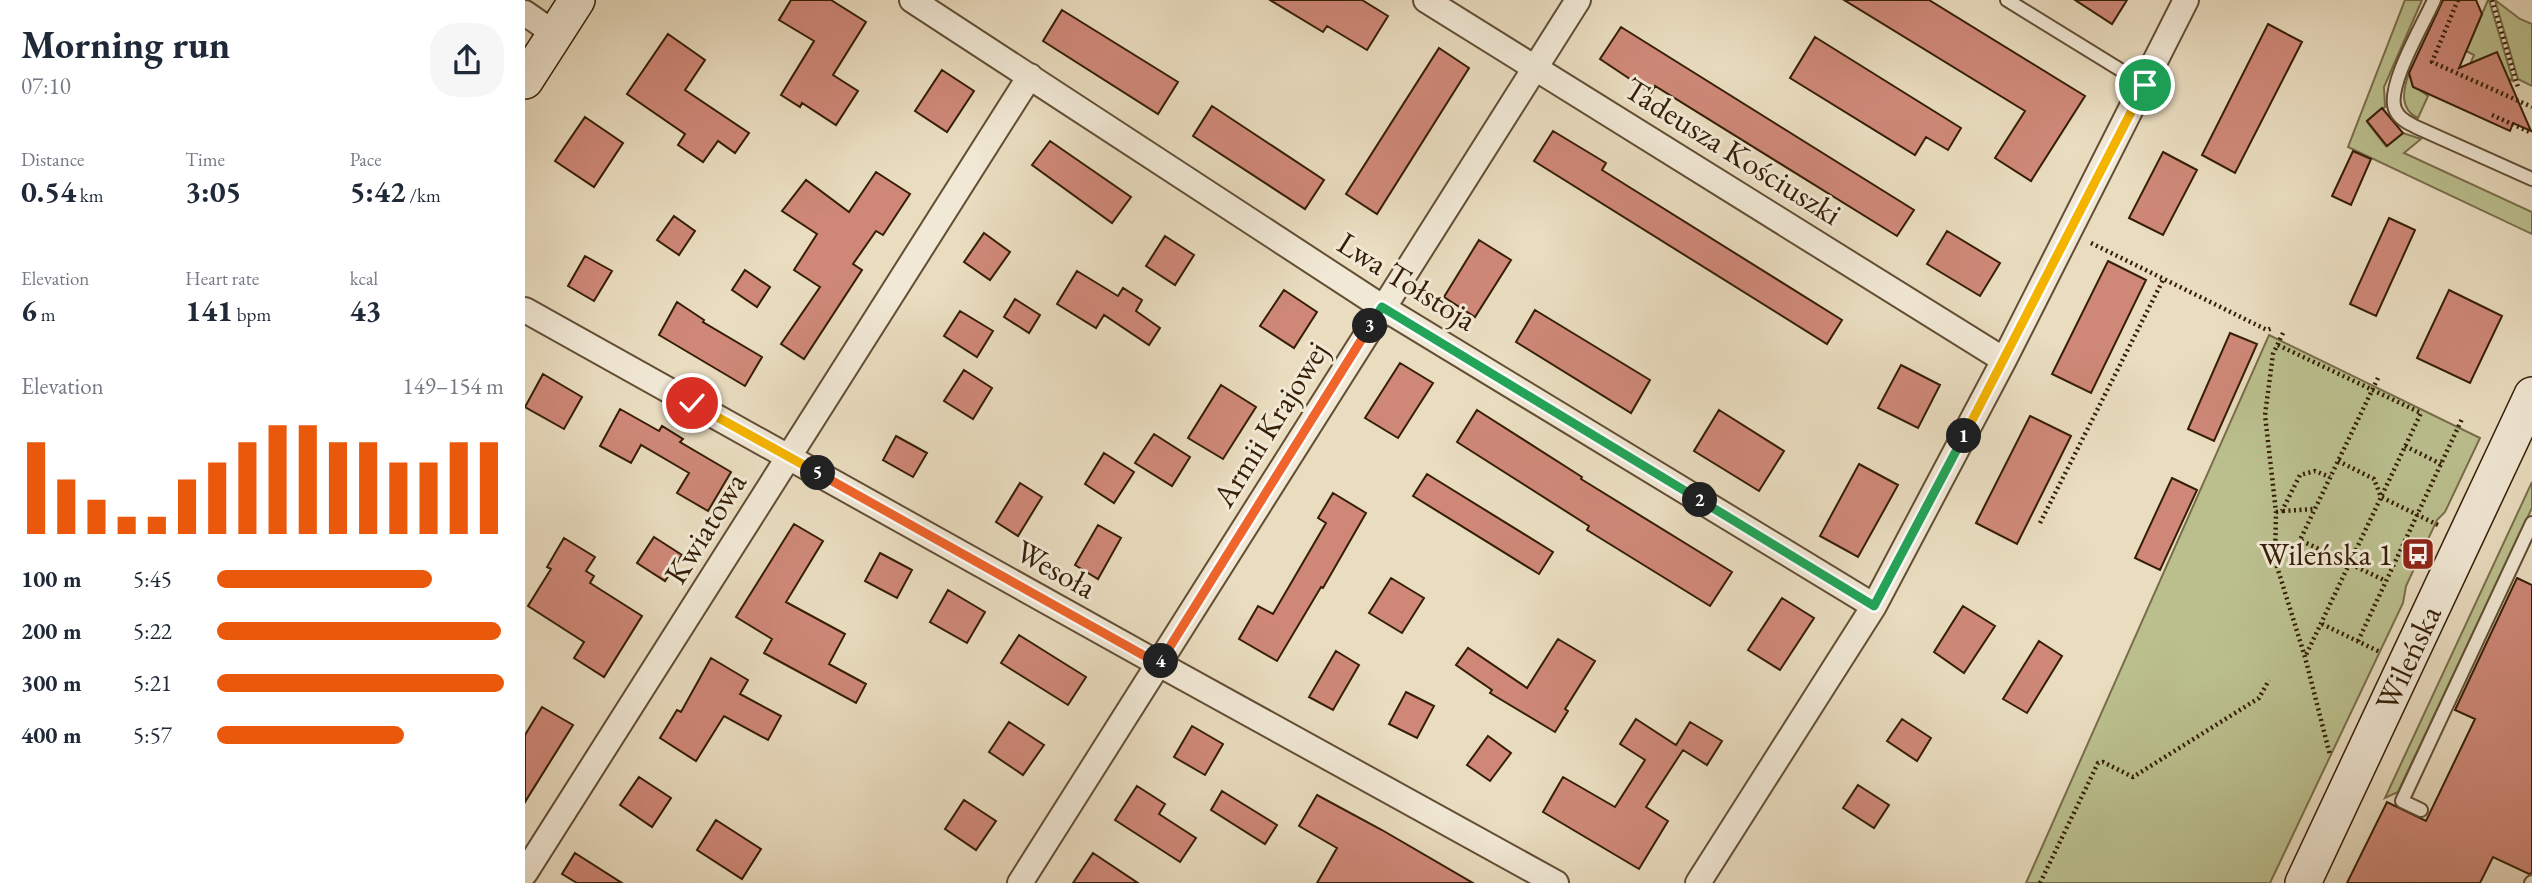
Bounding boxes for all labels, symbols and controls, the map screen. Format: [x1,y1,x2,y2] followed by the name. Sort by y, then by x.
[21,20,230,69] text: Morning run
[430,23,504,97] button: share
[2115,55,2175,115] pin
[2126,66,2164,104] icon: arrive
[1616,67,1850,235] street label: Tadeusza Kościuszki
[21,71,71,101] text: 07:10
[21,147,84,172] text: Distance
[185,147,225,172] text: Time
[350,147,382,172] text: Pace
[21,172,76,211] text: 0.54
[185,172,241,211] text: 3:05
[350,172,406,211] text: 5:42
[76,183,104,208] text: km
[406,183,441,208] text: /km
[1330,222,1485,340] street label: Lwa Tołstoja
[21,266,89,291] text: Elevation
[185,266,259,291] text: Heart rate
[350,266,378,291] text: kcal
[21,291,37,330] text: 6
[185,291,233,330] text: 141
[350,291,381,330] text: 43
[37,302,55,327] text: m
[233,302,271,327] text: bpm
[1353,308,1387,344] pin: 3
[1364,313,1375,338] text: 3
[1202,333,1338,516] street label: Armii Krajowej
[21,371,104,401] text: Elevation
[403,371,504,401] text: 149–154 m
[662,373,722,433] pin
[673,384,711,422] icon: check
[1947,418,1981,453] pin: 1
[1958,423,1969,448] text: 1
[801,456,835,490] pin: 5
[812,460,823,485] text: 5
[654,464,756,592] street label: Kwiatowa
[1683,482,1717,518] pin: 2
[1694,487,1705,512] text: 2
[1008,530,1104,608] street label: Wesoła
[2260,533,2393,575] place label: Wileńska 1
[2399,535,2437,573] bus stop icon: Wileńska 1
[21,564,82,594] text: 100 m
[133,564,172,594] text: 5:45
[2365,598,2451,717] street label: Wileńska
[21,616,82,646] text: 200 m
[133,616,172,646] text: 5:22
[1143,644,1179,678] pin: 4
[1155,648,1166,673] text: 4
[21,668,82,698] text: 300 m
[133,668,172,698] text: 5:21
[21,720,82,750] text: 400 m
[133,720,172,750] text: 5:57

